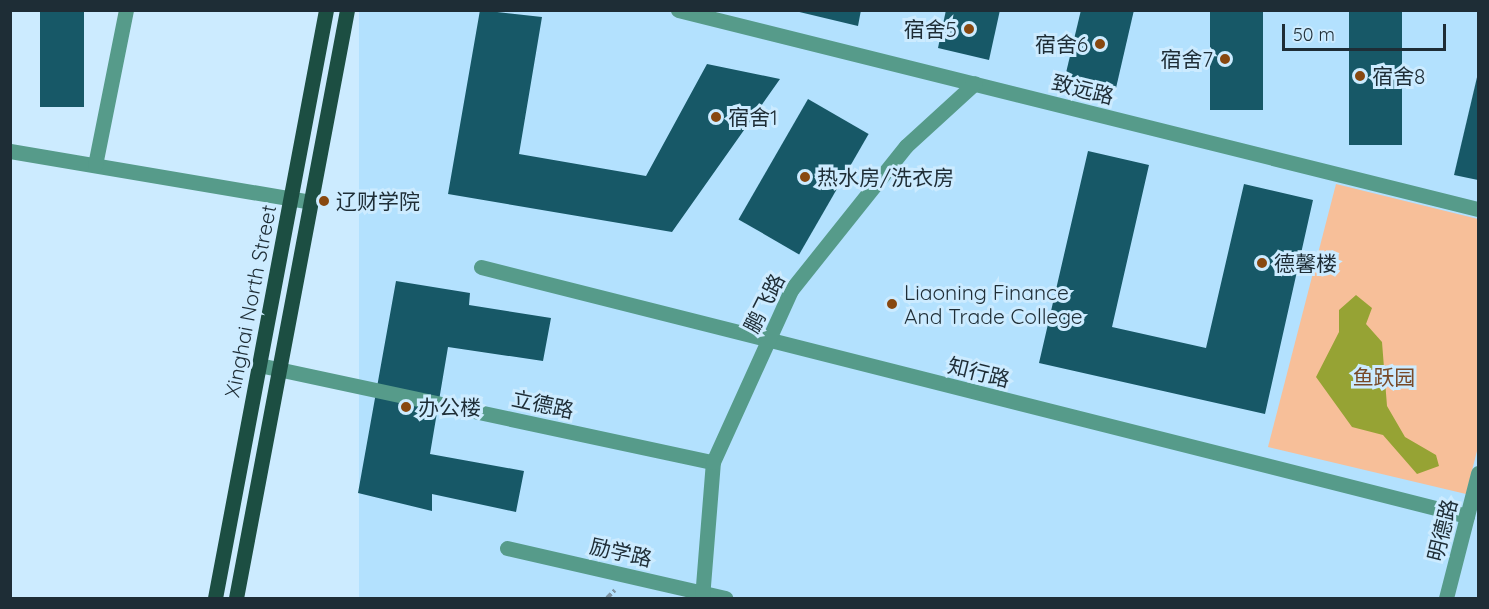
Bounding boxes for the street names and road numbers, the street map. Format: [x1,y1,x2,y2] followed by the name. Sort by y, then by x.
[1049,69,1117,109] street label: 致远路
[219,203,281,399] street label: Xinghai North Street
[738,269,790,337] street label: 鹏飞路
[945,352,1013,392] street label: 知行路
[510,385,576,423] street label: 立德路
[1422,496,1462,564] street label: 明德路
[587,533,655,571] street label: 励学路

